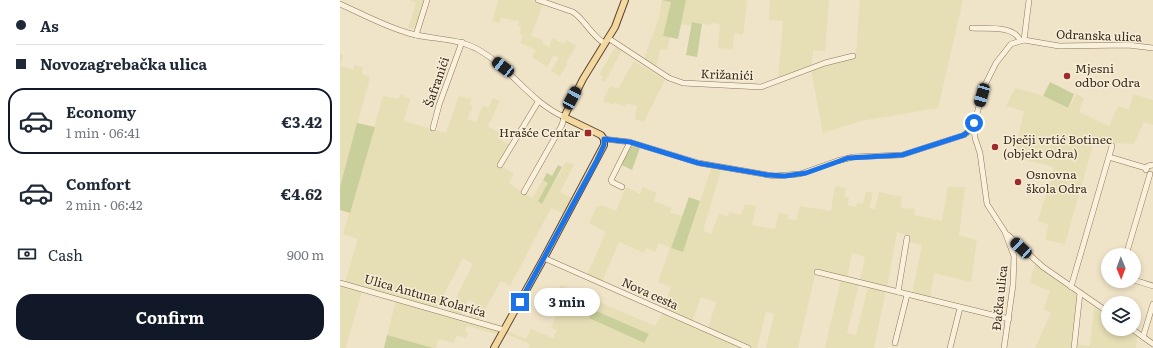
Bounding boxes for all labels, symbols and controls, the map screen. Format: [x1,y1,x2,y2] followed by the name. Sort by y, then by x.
[40,14,59,37] text: As
[1056,25,1143,46] street label: Odranska ulica
[40,52,207,75] text: Novozagrebačka ulica
[419,54,453,109] street label: Šafranići
[490,55,516,79] car
[1075,59,1141,91] place label: Mjesni odbor Odra
[700,64,754,84] street label: Križanići
[1062,71,1072,81] marker: Mjesni odbor Odra
[973,82,991,108] car
[561,85,583,111] car
[66,100,136,123] text: Economy
[18,103,54,139] icon: car
[282,110,322,133] text: €3.42
[965,114,983,132] route start
[66,123,140,142] text: 1 min · 06:41
[499,123,580,141] place label: Hrašće Centar
[583,128,593,138] marker: Hrašće Centar
[1003,130,1112,162] place label: Dječji vrtić Botinec (objekt Odra)
[990,142,1000,152] marker: Dječji vrtić Botinec (objekt Odra)
[1026,165,1087,197] place label: Osnovna škola Odra
[66,172,131,195] text: Comfort
[18,175,54,211] icon: car
[1013,177,1023,187] marker: Osnovna škola Odra
[281,182,322,205] text: €4.62
[66,195,143,214] text: 2 min · 06:42
[1008,235,1034,261] car
[16,243,38,265] icon: cash
[48,243,83,266] text: Cash
[287,245,324,264] text: 900 m
[1101,248,1141,288] north arrow
[1101,248,1141,336] map controls
[987,264,1011,332] street label: Đačka ulica
[362,269,489,321] street label: Ulica Antuna Kolarića
[619,273,682,314] street label: Nova cesta
[534,288,600,316] callout: 3 min
[549,292,585,311] text: 3 min
[511,293,529,311] route end
[16,294,324,340] button: Confirm
[1101,296,1141,336] button: layers

